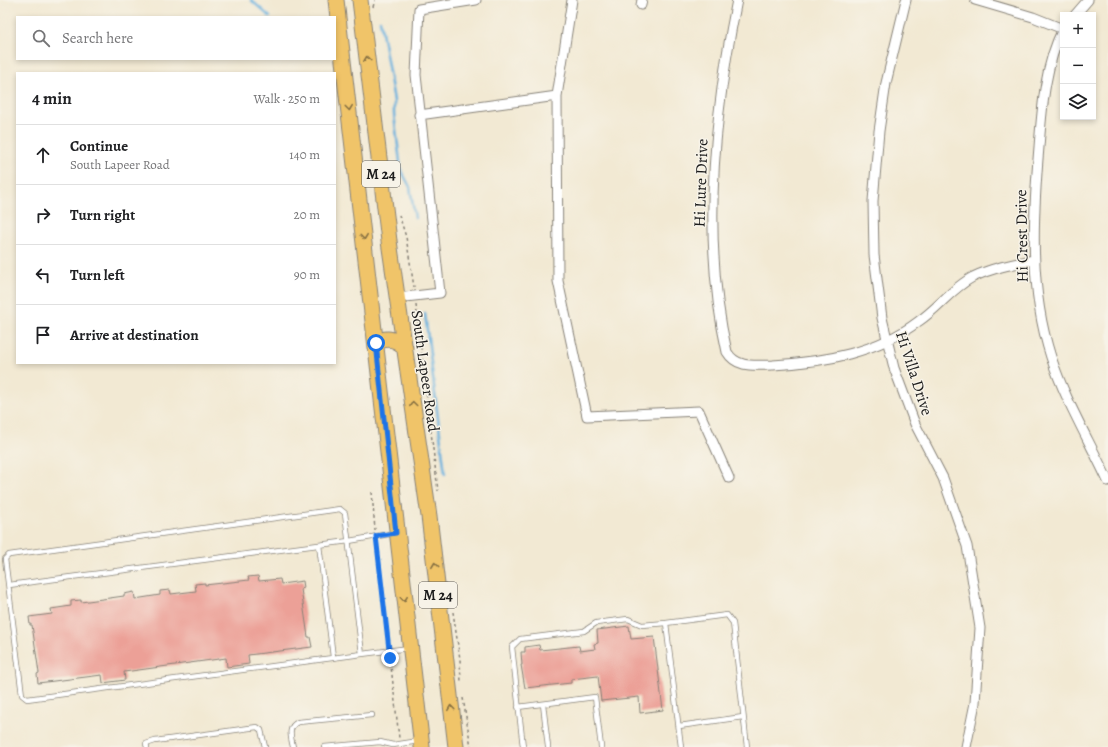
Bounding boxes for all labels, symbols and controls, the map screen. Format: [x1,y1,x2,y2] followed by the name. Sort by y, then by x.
[1060,12,1096,120] map controls
[1060,12,1096,48] button: +
[16,16,336,60] search box
[30,27,52,49] icon: search
[62,28,133,48] text: Search here
[1060,48,1096,84] button: −
[363,56,372,62] one-way arrow
[1060,84,1096,120] button: layers
[32,87,72,110] text: 4 min
[253,90,320,107] text: Walk · 250 m
[344,105,353,111] one-way arrow
[70,136,128,156] text: Continue
[688,138,714,228] street label: Hi Lure Drive
[32,144,54,166] icon: ahead
[289,146,320,163] text: 140 m
[70,156,170,173] text: South Lapeer Road
[362,161,400,187] road number: M 24
[1010,189,1034,283] street label: Hi Crest Drive
[32,204,54,226] icon: right
[70,205,135,225] text: Turn right
[294,206,320,223] text: 20 m
[359,234,368,240] one-way arrow
[32,264,54,286] icon: left
[70,265,125,285] text: Turn left
[294,266,320,283] text: 90 m
[406,309,444,434] street label: South Lapeer Road
[32,324,54,346] icon: arrive
[70,325,199,345] text: Arrive at destination
[890,328,938,418] street label: Hi Villa Drive
[367,334,385,352] route start
[409,401,418,407] one-way arrow
[431,562,440,568] one-way arrow
[419,582,457,608] road number: M 24
[400,596,409,602] one-way arrow
[381,649,399,667] route end
[447,705,456,711] one-way arrow

